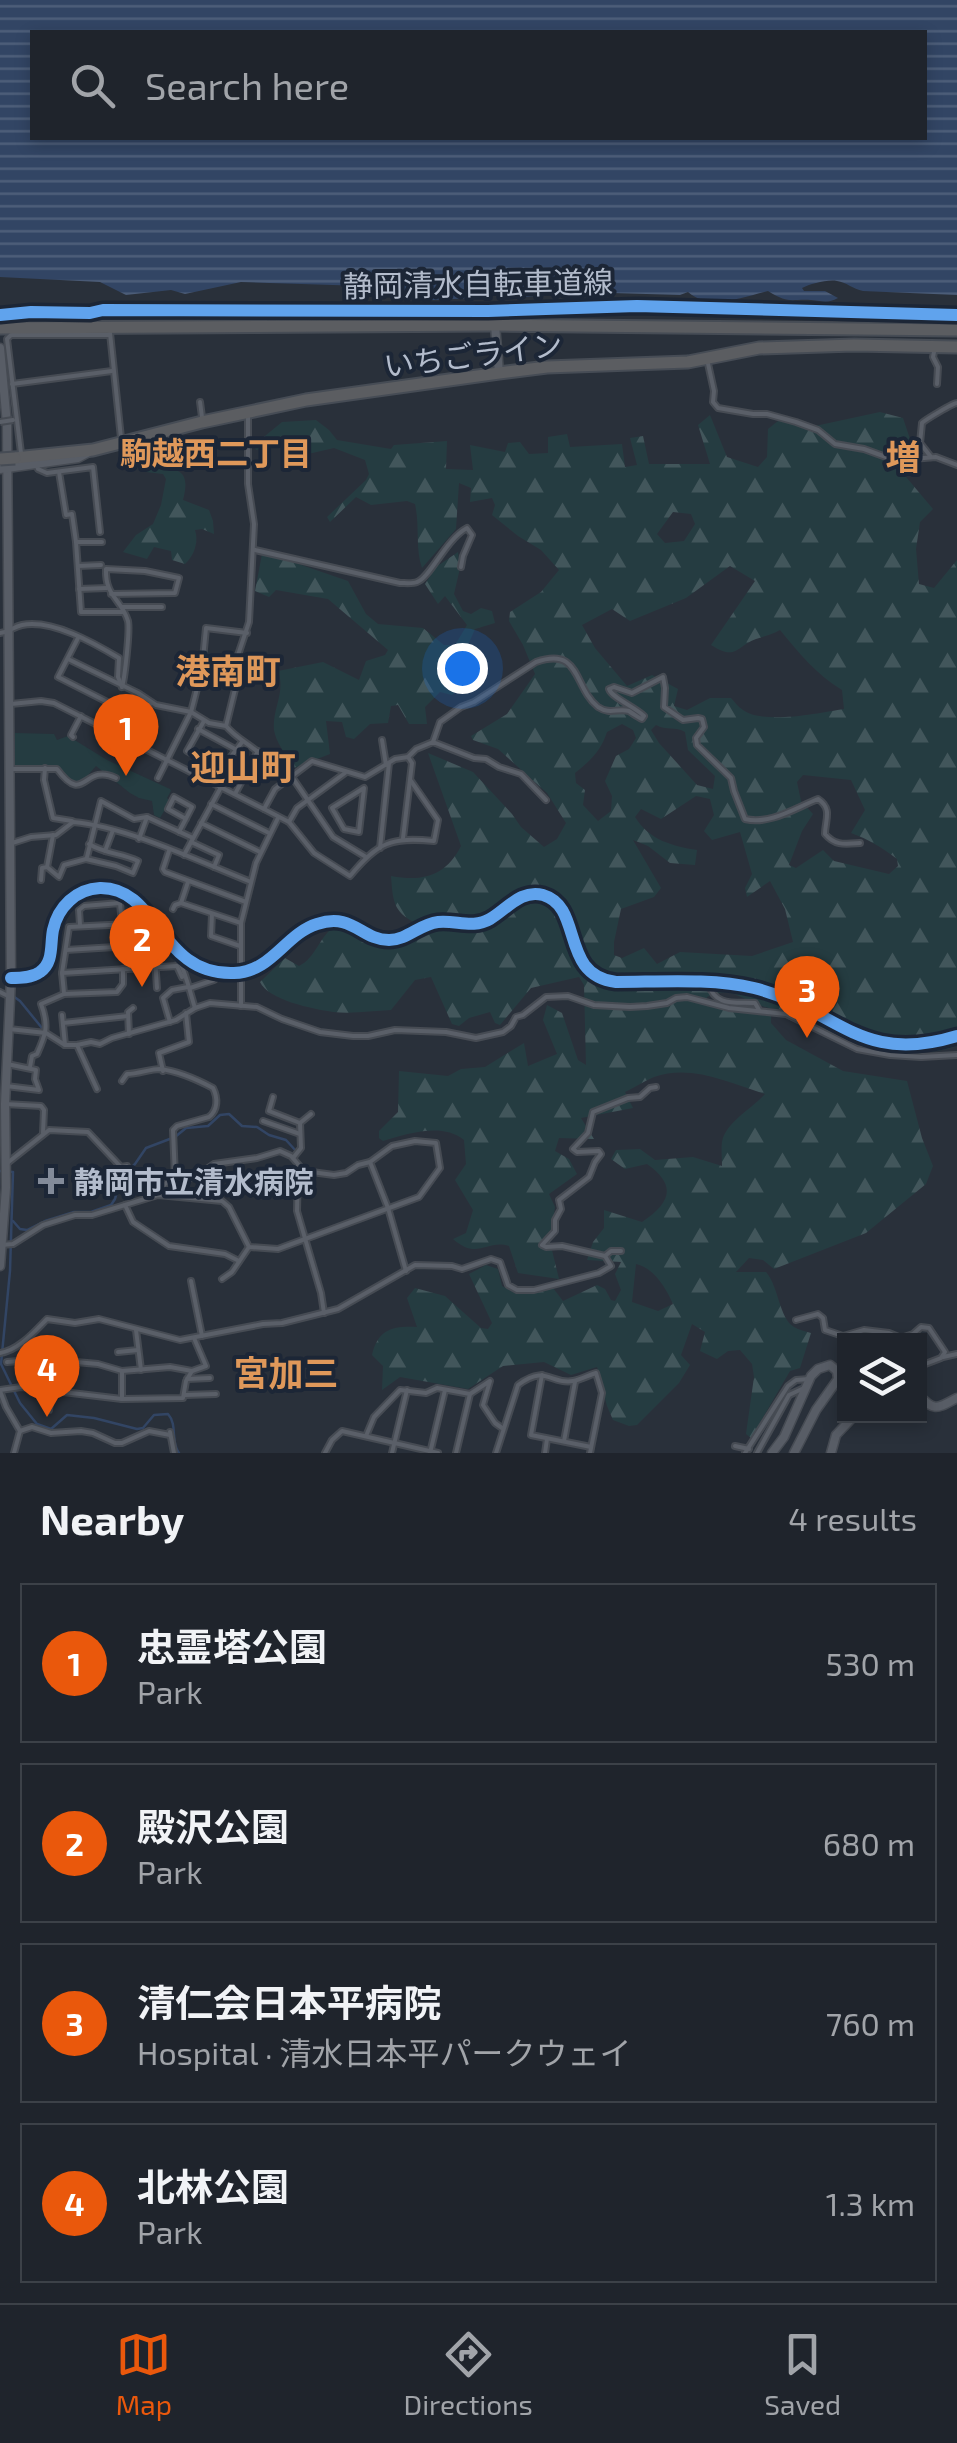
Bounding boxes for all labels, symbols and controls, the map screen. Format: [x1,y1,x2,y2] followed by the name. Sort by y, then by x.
[30,30,927,140] search box
[65,58,120,113] icon: search
[145,62,349,108] text: Search here
[343,263,613,303] street label: 静岡清水自転車道線
[381,325,565,383] street label: いちごライン
[120,433,312,471] district label: 駒越西二丁目
[885,435,921,477] district label: 増
[437,643,488,694] your location
[175,649,281,691] district label: 港南町
[94,694,158,776] pin: 1
[190,745,296,787] district label: 迎山町
[110,904,174,987] pin: 2
[774,956,840,1038] pin: 3
[74,1163,314,1199] place label: 静岡市立清水病院
[38,1168,64,1194] marker: 静岡市立清水病院
[837,1333,927,1423] map controls
[837,1333,927,1423] button: layers
[15,1334,80,1417] pin: 4
[233,1351,339,1393] district label: 宮加三
[40,1493,184,1543] text: Nearby
[788,1499,917,1537] text: 4 results
[137,1623,327,1669] text: 忠霊塔公園
[68,1644,81,1682] text: 1
[826,1644,915,1682] text: 530 m
[137,1672,202,1710] text: Park
[137,1803,289,1849] text: 殿沢公園
[65,1824,84,1862] text: 2
[823,1824,915,1862] text: 680 m
[137,1852,202,1890] text: Park
[137,1979,441,2025] text: 清仁会日本平病院
[65,2004,84,2042] text: 3
[826,2004,915,2042] text: 760 m
[137,2033,632,2071] text: Hospital · 清水日本平パークウェイ
[137,2163,289,2209] text: 北林公園
[64,2184,85,2222] text: 4
[826,2184,915,2222] text: 1.3 km
[137,2212,202,2250] text: Park
[116,2327,172,2421] tab: Map
[404,2327,533,2421] tab: Directions
[764,2327,841,2421] tab: Saved

